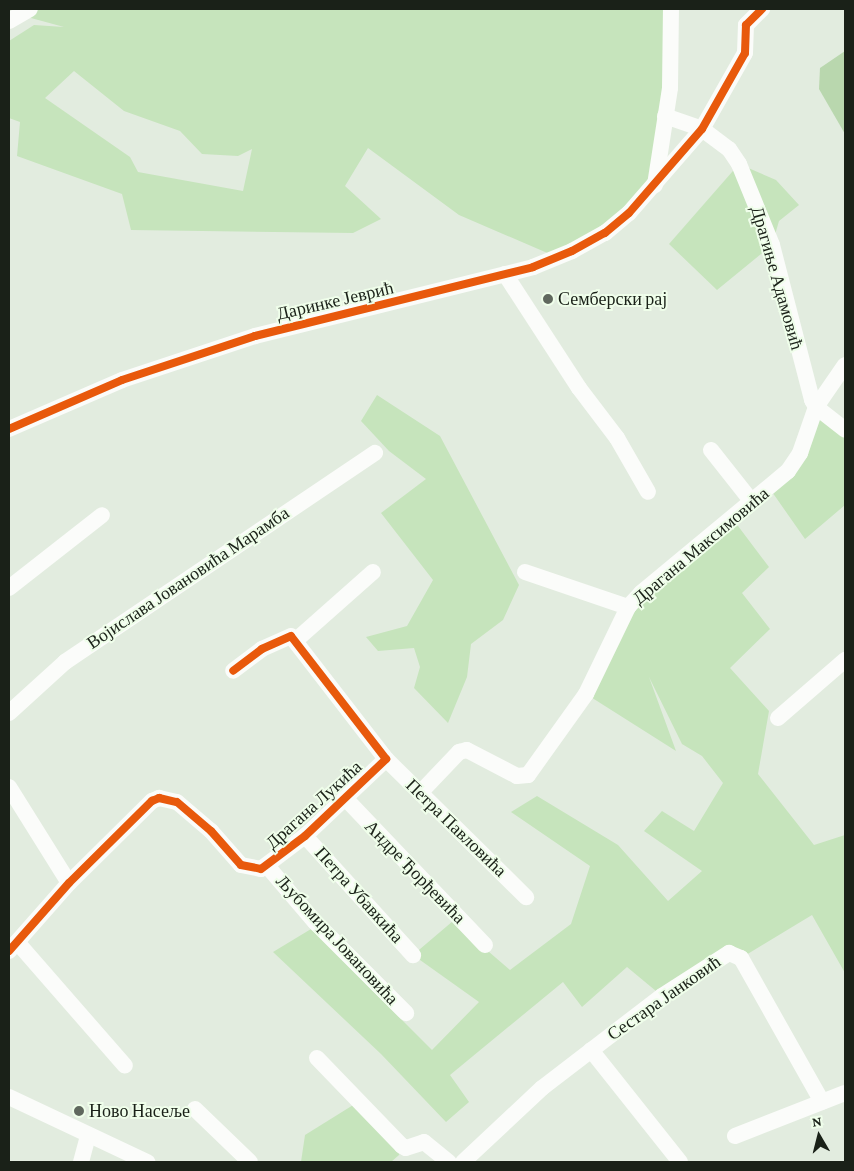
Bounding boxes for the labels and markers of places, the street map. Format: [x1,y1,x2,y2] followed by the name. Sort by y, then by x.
[558,288,667,310] place label: Семберски рај
[542,293,554,305] marker: Семберски рај
[89,1100,190,1122] place label: Ново Насеље
[73,1105,85,1117] marker: Ново Насеље

